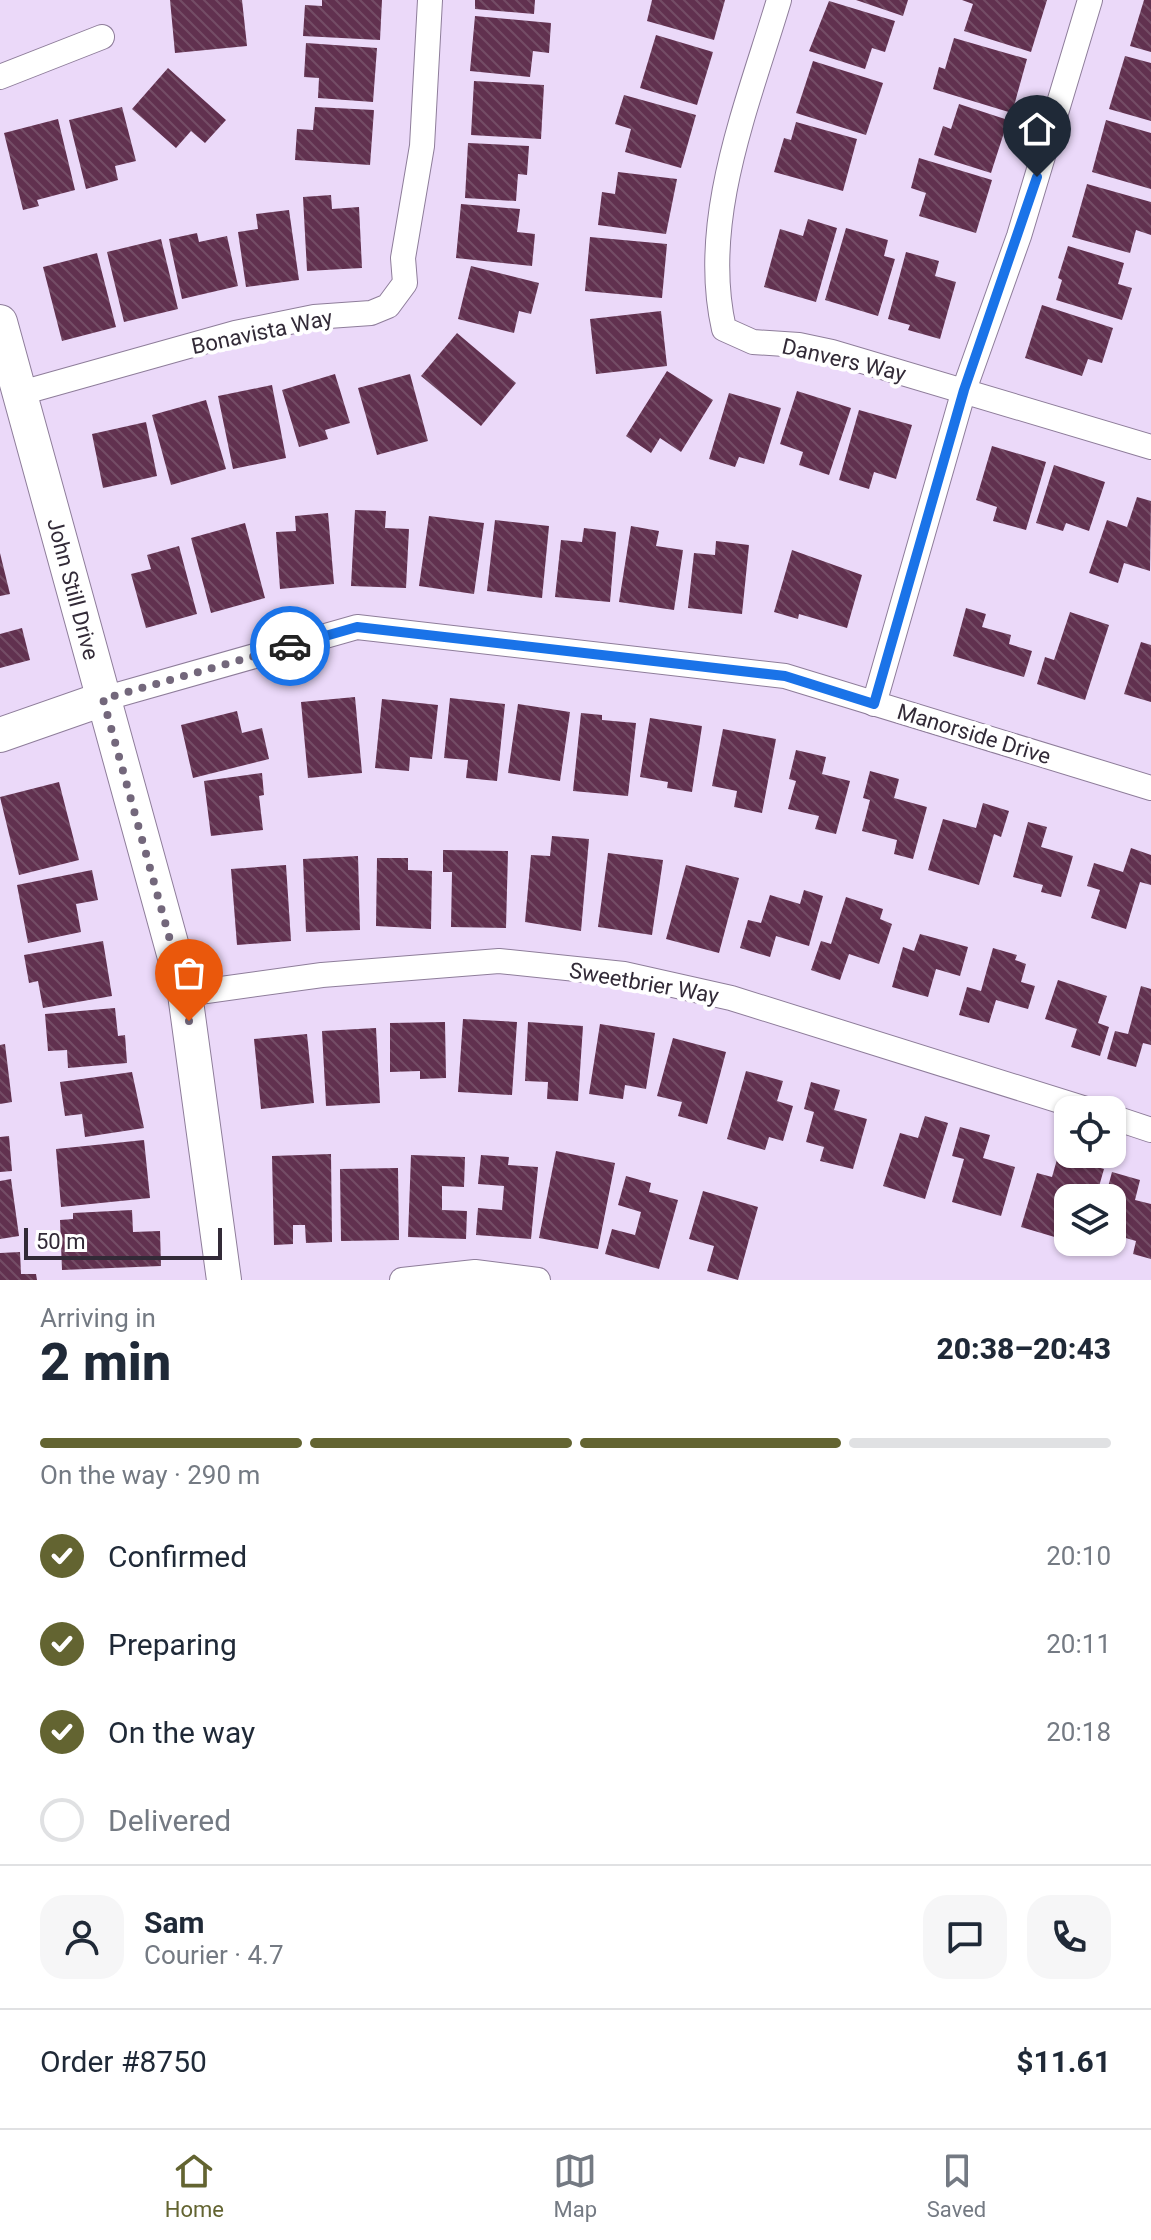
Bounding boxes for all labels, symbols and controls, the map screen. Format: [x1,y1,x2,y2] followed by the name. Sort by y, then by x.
[1003,95,1071,177] pin
[1015,107,1059,151] icon: home
[189,305,335,359] street label: Bonavista Way
[780,334,909,387] street label: Danvers Way
[42,515,104,663] street label: John Still Drive
[250,606,330,686] courier
[268,624,312,668] icon: car
[894,699,1054,769] street label: Manorside Drive
[155,939,223,1021] pin
[167,951,211,995] icon: bag
[567,958,721,1009] street label: Sweetbrier Way
[1054,1096,1126,1256] map controls
[1054,1096,1126,1168] button: locate
[1054,1184,1126,1256] button: layers
[24,1224,222,1260] scale bar
[36,1229,85,1254] text: 50 m
[40,1303,156,1333] text: Arriving in
[936,1331,1111,1366] text: 20:38–20:43
[40,1332,171,1393] text: 2 min
[40,1460,260,1490] text: On the way · 290 m
[40,1534,84,1578] icon: check
[108,1539,247,1574] text: Confirmed
[1046,1541,1111,1571] text: 20:10
[40,1622,84,1666] icon: check
[108,1627,237,1662] text: Preparing
[1046,1629,1111,1659] text: 20:11
[40,1710,84,1754] icon: check
[108,1715,255,1750] text: On the way
[1046,1717,1111,1747] text: 20:18
[108,1803,231,1838] text: Delivered
[40,1895,124,1979] button: person
[923,1895,1007,1979] button: chat
[1027,1895,1111,1979] button: phone
[144,1905,205,1940] text: Sam
[144,1940,284,1970] text: Courier · 4.7
[40,2044,207,2079] text: Order #8750
[1016,2044,1111,2079] text: $11.61
[165,2149,224,2222] tab: Home
[553,2149,597,2222] tab: Map
[927,2149,986,2222] tab: Saved

